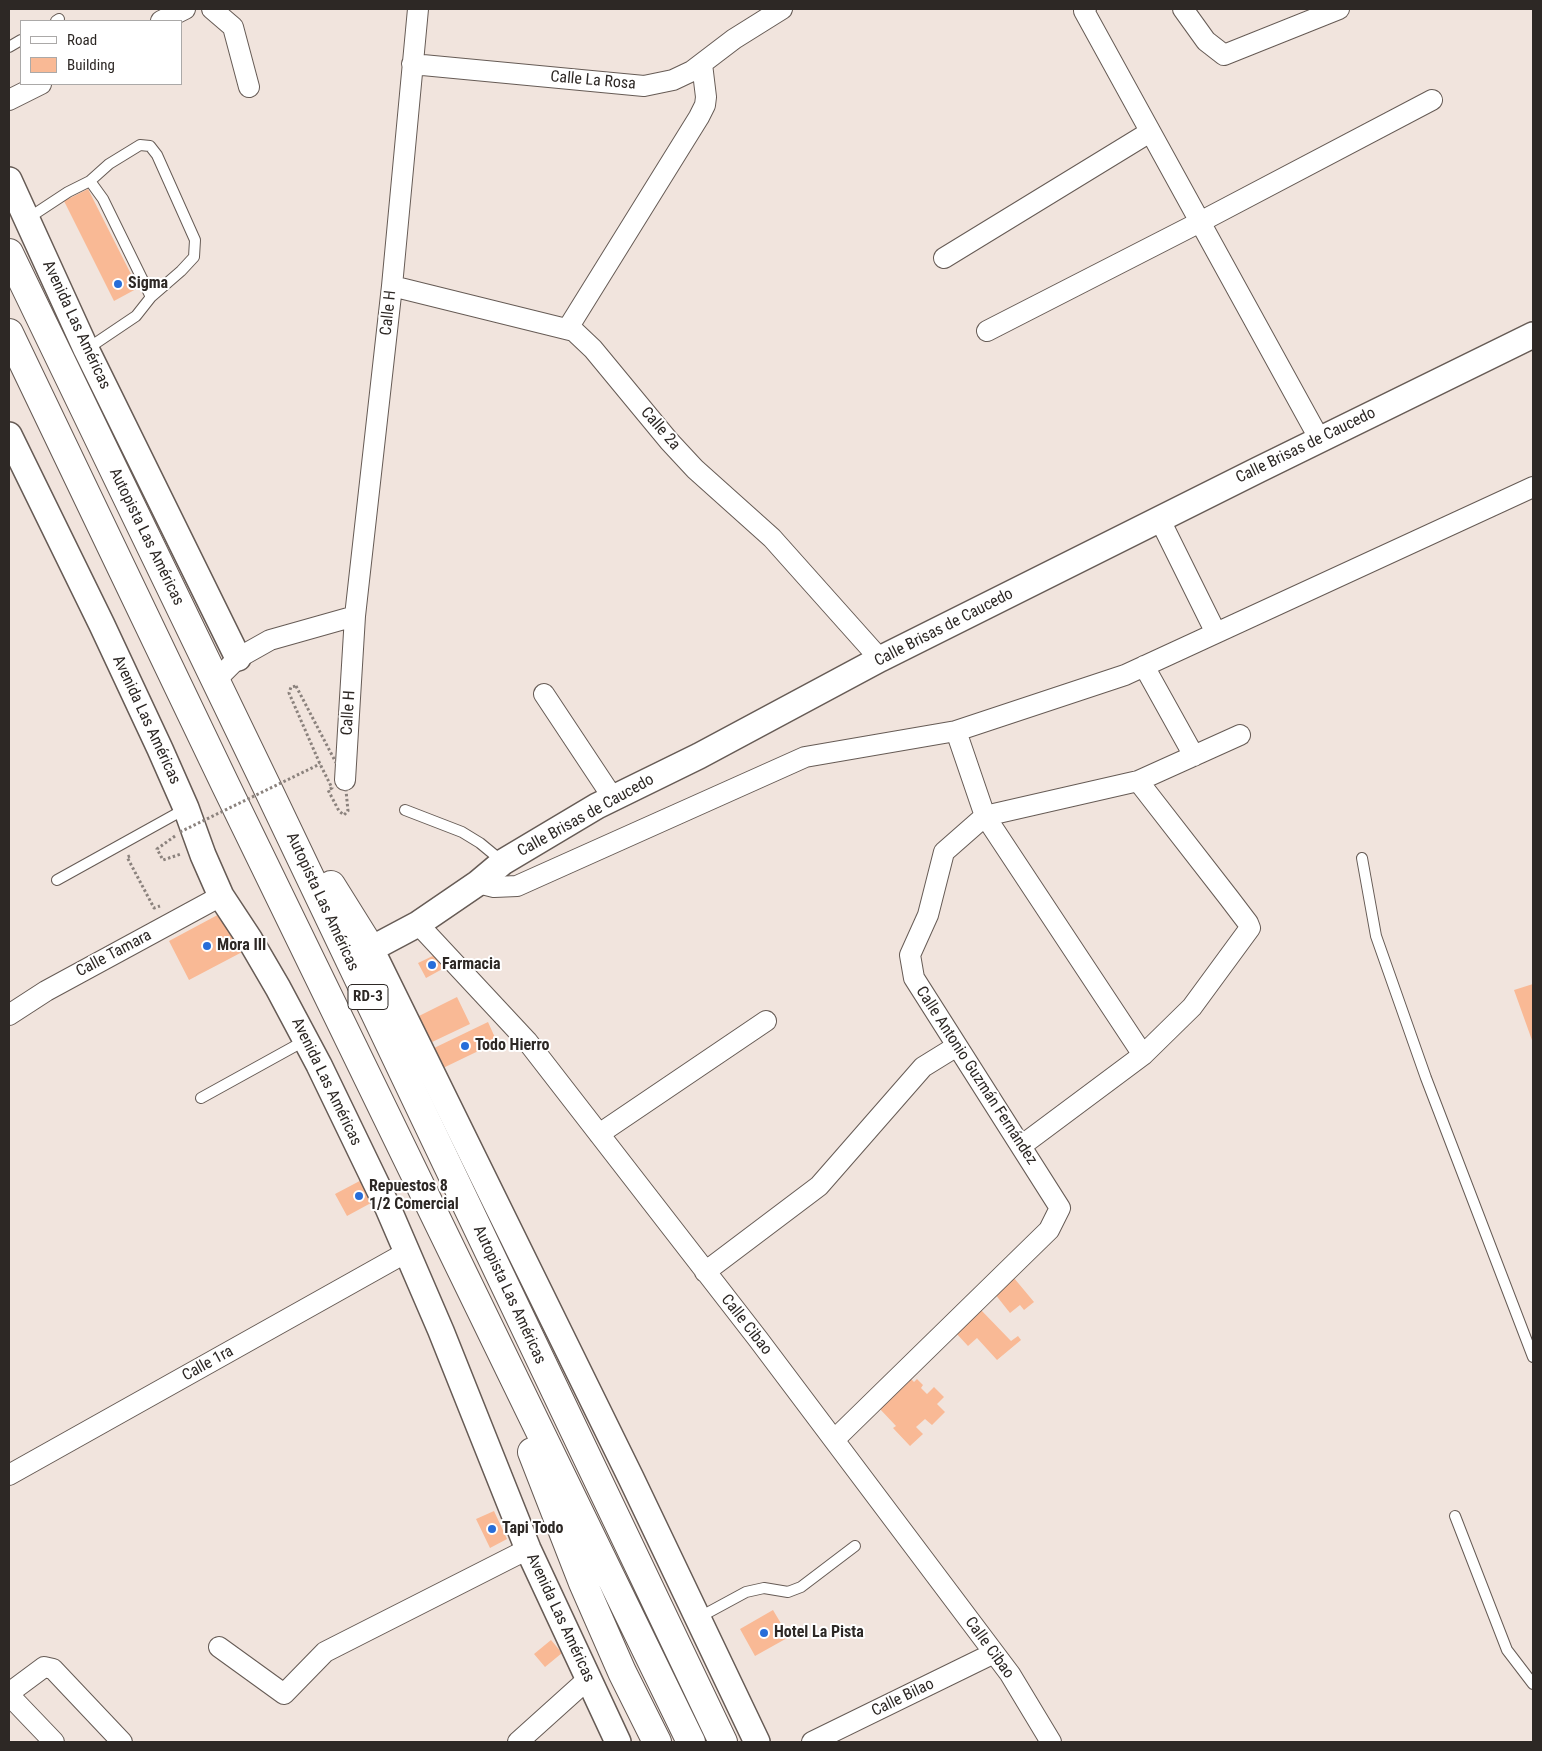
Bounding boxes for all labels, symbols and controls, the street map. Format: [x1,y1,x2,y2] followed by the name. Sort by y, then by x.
[20,20,182,85] legend
[67,31,97,49] text: Road
[67,56,115,74] text: Building
[549,68,637,94] street label: Calle La Rosa
[38,258,114,392] street label: Avenida Las Américas
[128,274,168,294] place label: Sigma
[112,278,124,290] marker: Sigma
[377,290,401,336] street label: Calle H
[636,404,684,454] street label: Calle 2a
[1233,404,1379,488] street label: Calle Brisas de Caucedo
[104,465,188,609] street label: Autopista Las Américas
[872,585,1016,671] street label: Calle Brisas de Caucedo
[108,653,184,787] street label: Avenida Las Américas
[338,690,360,736] street label: Calle H
[514,771,658,861] street label: Calle Brisas de Caucedo
[282,830,362,974] street label: Autopista Las Américas
[73,926,155,982] street label: Calle Tamara
[217,936,266,956] place label: Mora III
[201,940,213,952] marker: Mora III
[442,955,501,975] place label: Farmacia
[426,959,438,971] marker: Farmacia
[911,983,1041,1169] street label: Calle Antonio Guzmán Fernández
[348,984,388,1010] road number: RD-3
[287,1015,365,1149] street label: Avenida Las Américas
[475,1036,549,1056] place label: Todo Hierro
[459,1040,471,1052] marker: Todo Hierro
[369,1177,459,1215] place label: Repuestos 8 1/2 Comercial
[353,1190,365,1202] marker: Repuestos 8 1/2 Comercial
[469,1223,549,1367] street label: Autopista Las Américas
[716,1291,776,1359] street label: Calle Cibao
[179,1342,237,1386] street label: Calle 1ra
[502,1519,563,1539] place label: Tapi Todo
[486,1523,498,1535] marker: Tapi Todo
[522,1551,598,1685] street label: Avenida Las Américas
[960,1613,1018,1683] street label: Calle Cibao
[774,1623,864,1643] place label: Hotel La Pista
[758,1627,770,1639] marker: Hotel La Pista
[869,1675,937,1721] street label: Calle Bilao

